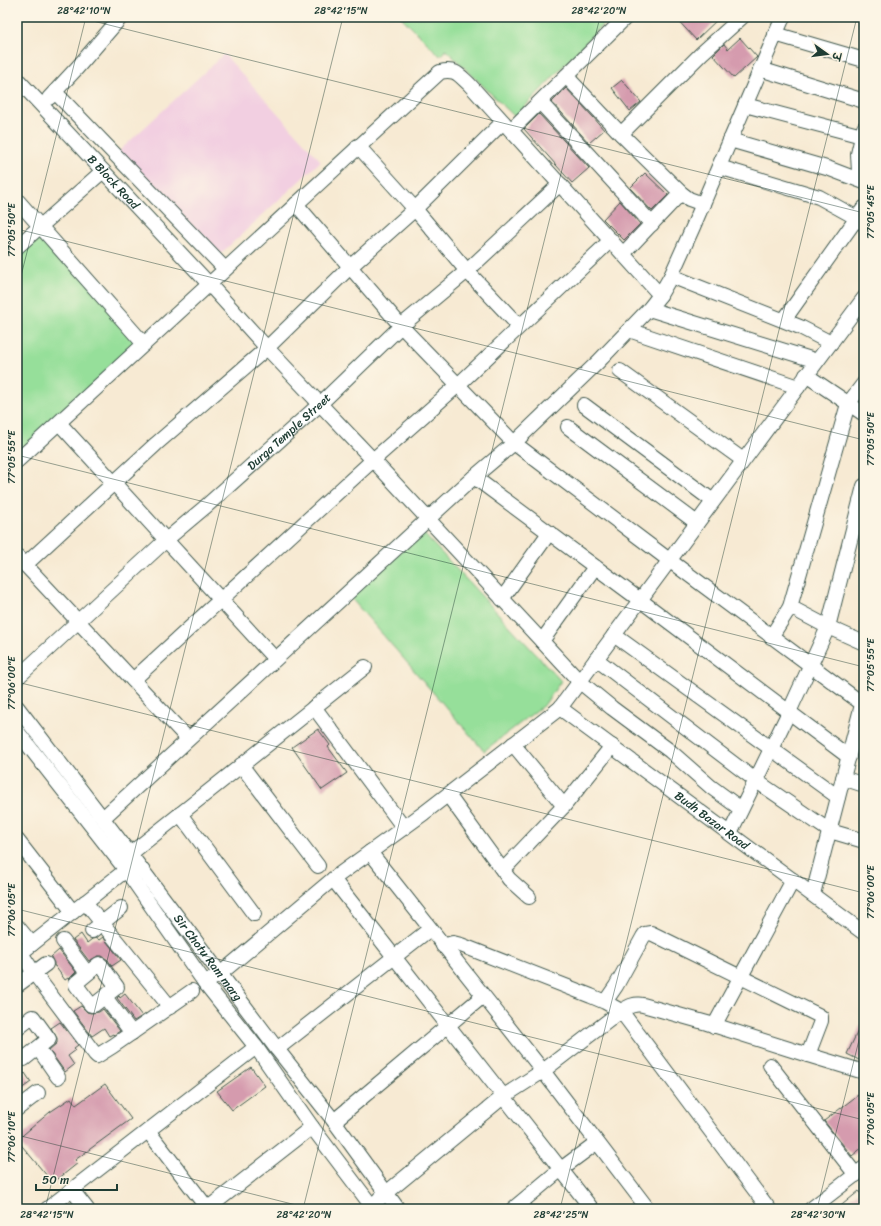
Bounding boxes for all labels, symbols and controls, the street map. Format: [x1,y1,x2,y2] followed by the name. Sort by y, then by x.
[57,2,111,20] text: 28°42'10"N
[314,2,368,20] text: 28°42'15"N
[572,2,627,20] text: 28°42'20"N
[807,34,847,74] north arrow
[826,49,847,64] text: उ
[82,149,146,216] street label: B Block Road
[862,184,880,239] text: 77°05'45"E
[3,202,21,257] text: 77°05'50"E
[242,388,336,476] street label: Durga Temple Street
[862,411,880,466] text: 77°05'50"E
[3,429,21,484] text: 77°05'55"E
[862,637,880,692] text: 77°05'55"E
[3,655,21,710] text: 77°06'00"E
[670,785,755,856] street label: Budh Bazar Road
[862,864,880,919] text: 77°06'00"E
[3,882,21,937] text: 77°06'05"E
[168,909,248,1006] street label: Sir Chotu Ram marg
[862,1091,880,1146] text: 77°06'05"E
[3,1110,21,1163] text: 77°06'10"E
[36,1166,117,1192] scale bar
[42,1169,69,1191] text: 50 m
[20,1206,74,1224] text: 28°42'15"N
[277,1206,332,1224] text: 28°42'20"N
[534,1206,588,1224] text: 28°42'25"N
[791,1206,845,1224] text: 28°42'30"N

